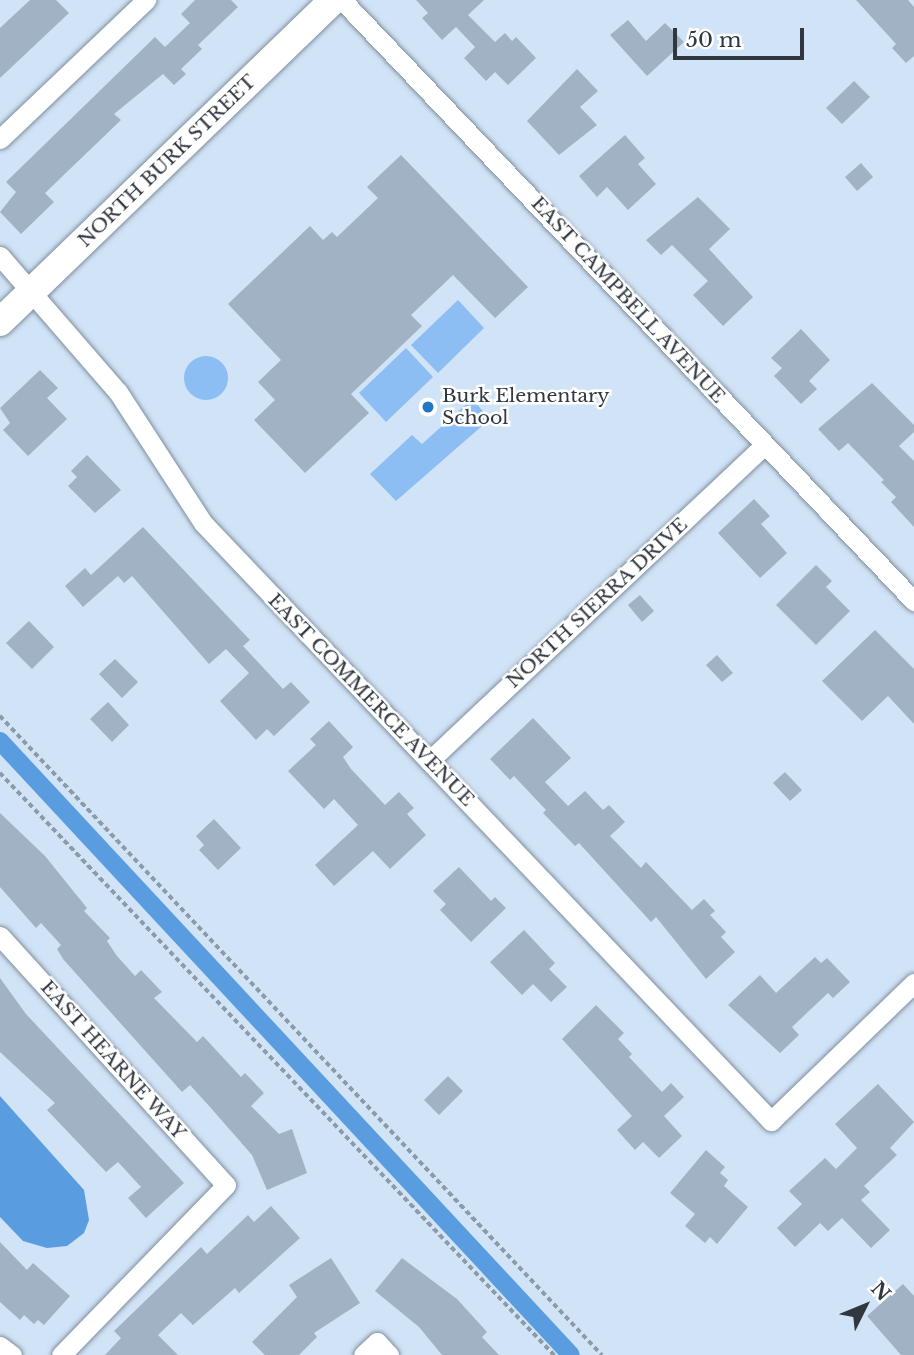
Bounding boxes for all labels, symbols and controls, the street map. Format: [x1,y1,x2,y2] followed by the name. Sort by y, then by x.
[676,14,807,58] scale bar
[686,27,741,53] text: 50 m
[73,70,261,252] street label: NORTH BURK STREET
[526,191,730,409] street label: EAST CAMPBELL AVENUE
[442,385,610,429] place label: Burk Elementary School
[420,399,436,415] marker: Burk Elementary School
[502,513,692,693] street label: NORTH SIERRA DRIVE
[263,589,479,811] street label: EAST COMMERCE AVENUE
[35,975,191,1145] street label: EAST HEARNE WAY
[830,1271,900,1341] north arrow
[866,1277,895,1306] text: N

